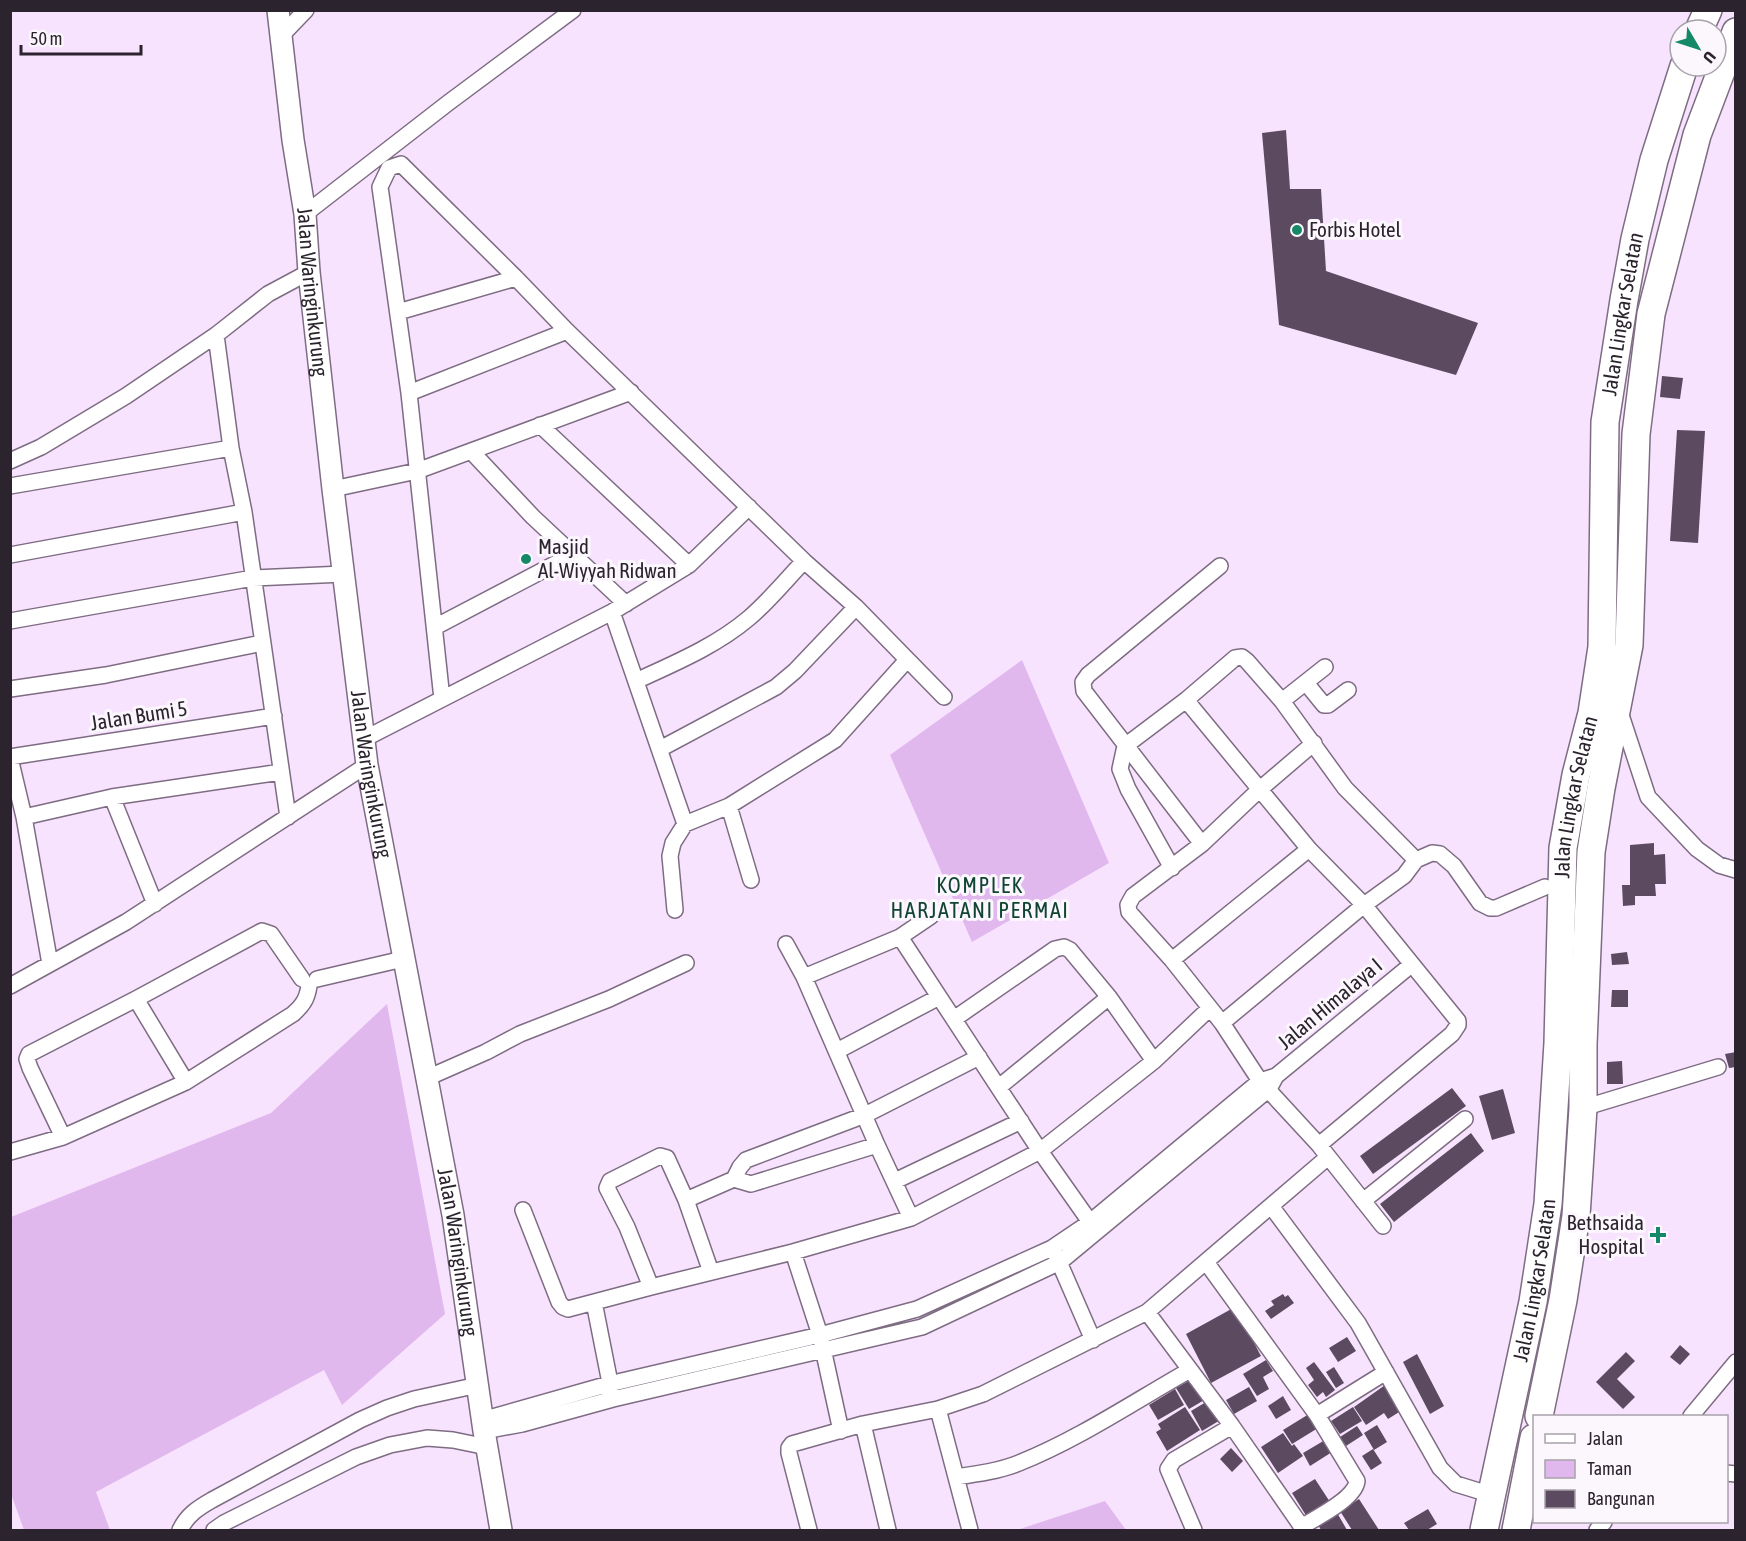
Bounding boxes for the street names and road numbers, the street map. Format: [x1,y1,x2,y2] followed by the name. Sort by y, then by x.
[293,205,333,377] street label: Jalan Waringinkurung
[1596,230,1647,397] street label: Jalan Lingkar Selatan
[347,689,397,860] street label: Jalan Waringinkurung
[89,696,189,735] street label: Jalan Bumi 5
[1549,713,1602,878] street label: Jalan Lingkar Selatan
[1272,953,1386,1054] street label: Jalan Himalaya I
[433,1166,483,1338] street label: Jalan Waringinkurung
[1508,1198,1559,1364] street label: Jalan Lingkar Selatan

